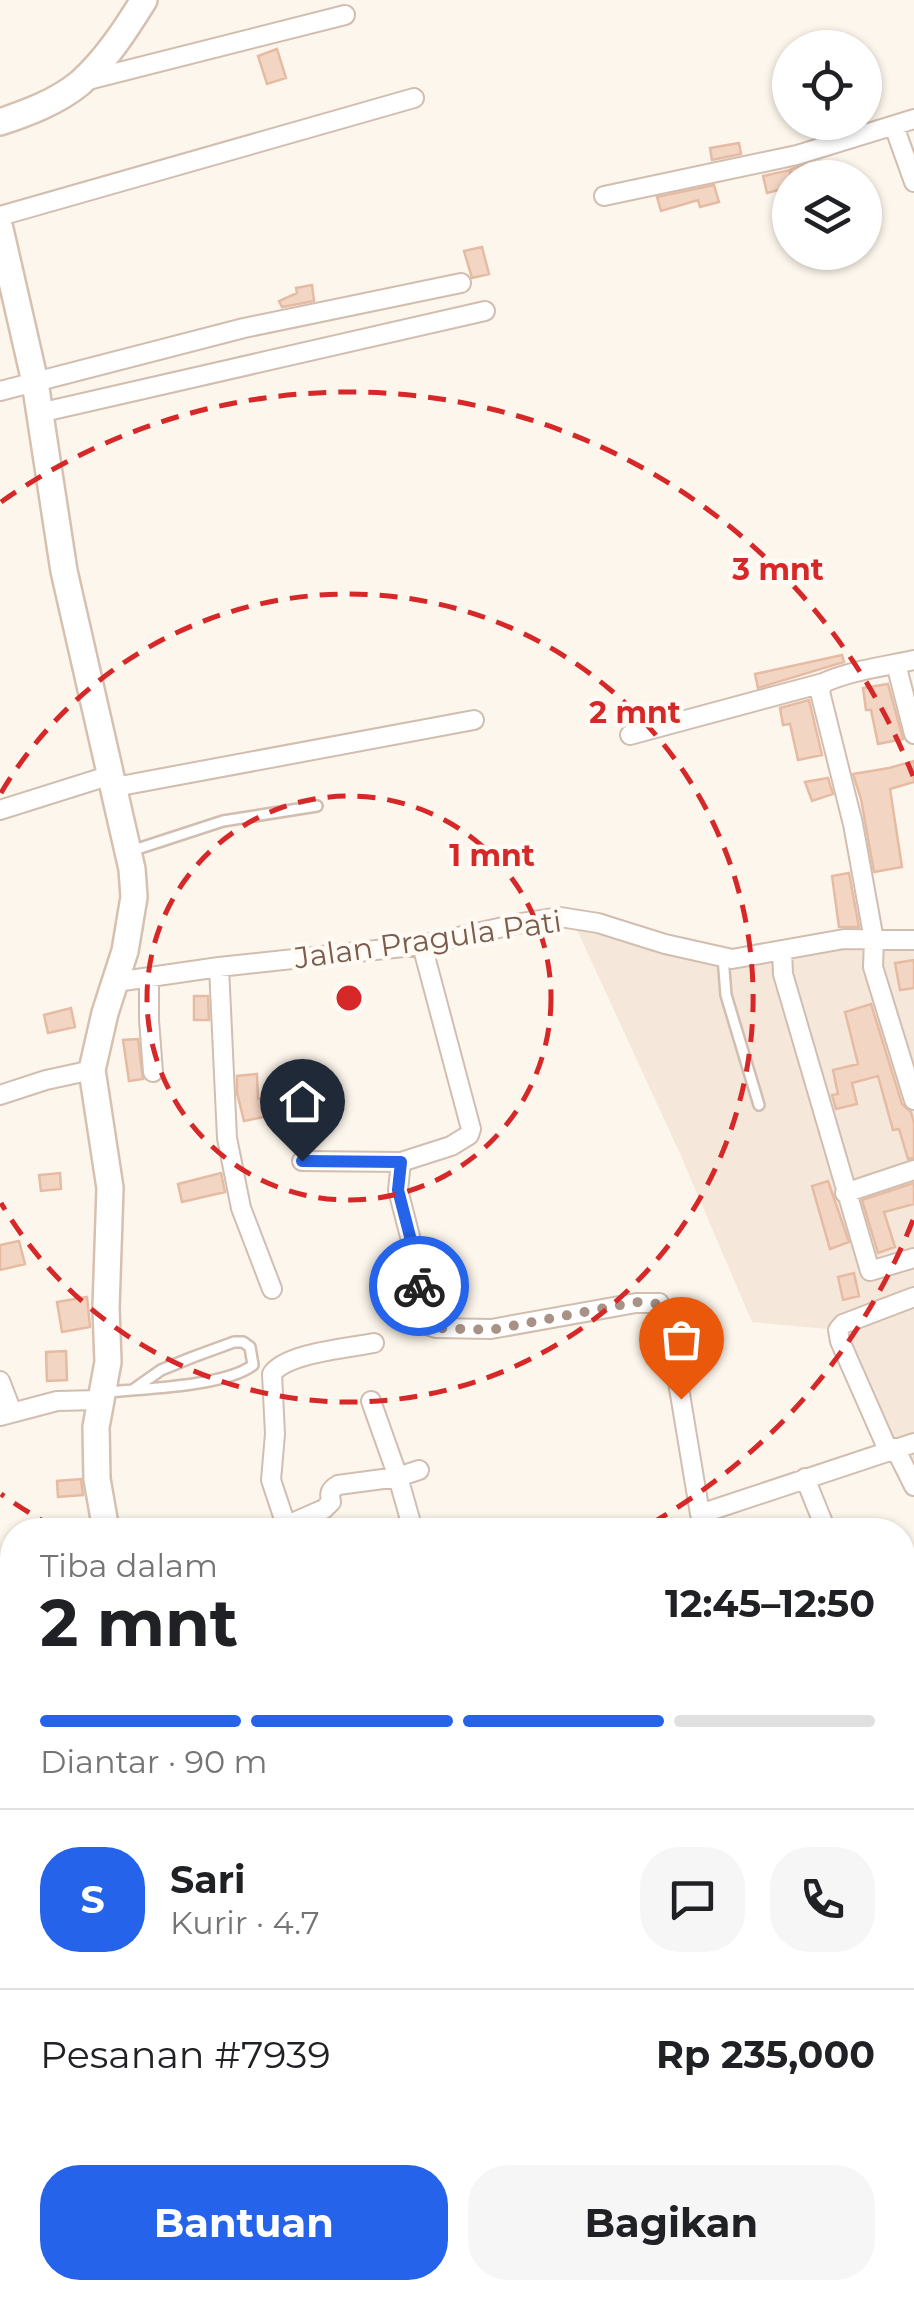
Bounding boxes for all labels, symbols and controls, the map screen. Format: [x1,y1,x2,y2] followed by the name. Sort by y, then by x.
[772,30,882,270] map controls
[772,30,882,140] button: locate
[772,160,882,270] button: layers
[731,551,824,588] text: 3 mnt
[589,694,681,731] text: 2 mnt
[449,837,535,874] text: 1 mnt
[291,902,564,977] street label: Jalan Pragula Pati
[331,980,367,1016] centre of rings
[260,1059,345,1162] pin
[275,1074,330,1129] icon: home
[369,1236,469,1336] courier
[392,1259,447,1314] icon: bike
[639,1297,724,1400] pin
[654,1312,709,1367] icon: bag
[40,1546,218,1585] text: Tiba dalam
[665,1580,875,1627] text: 12:45–12:50
[40,1583,238,1662] text: 2 mnt
[40,1742,267,1781] text: Diantar · 90 m
[640,1847,745,1952] button: chat
[770,1847,875,1952] button: phone
[170,1856,245,1903] text: Sari
[80,1876,105,1923] text: S
[170,1903,320,1942] text: Kurir · 4.7
[40,2031,331,2078] text: Pesanan #7939
[656,2031,875,2078] text: Rp 235,000
[40,2165,448,2280] button: Bantuan
[468,2165,875,2280] button: Bagikan

